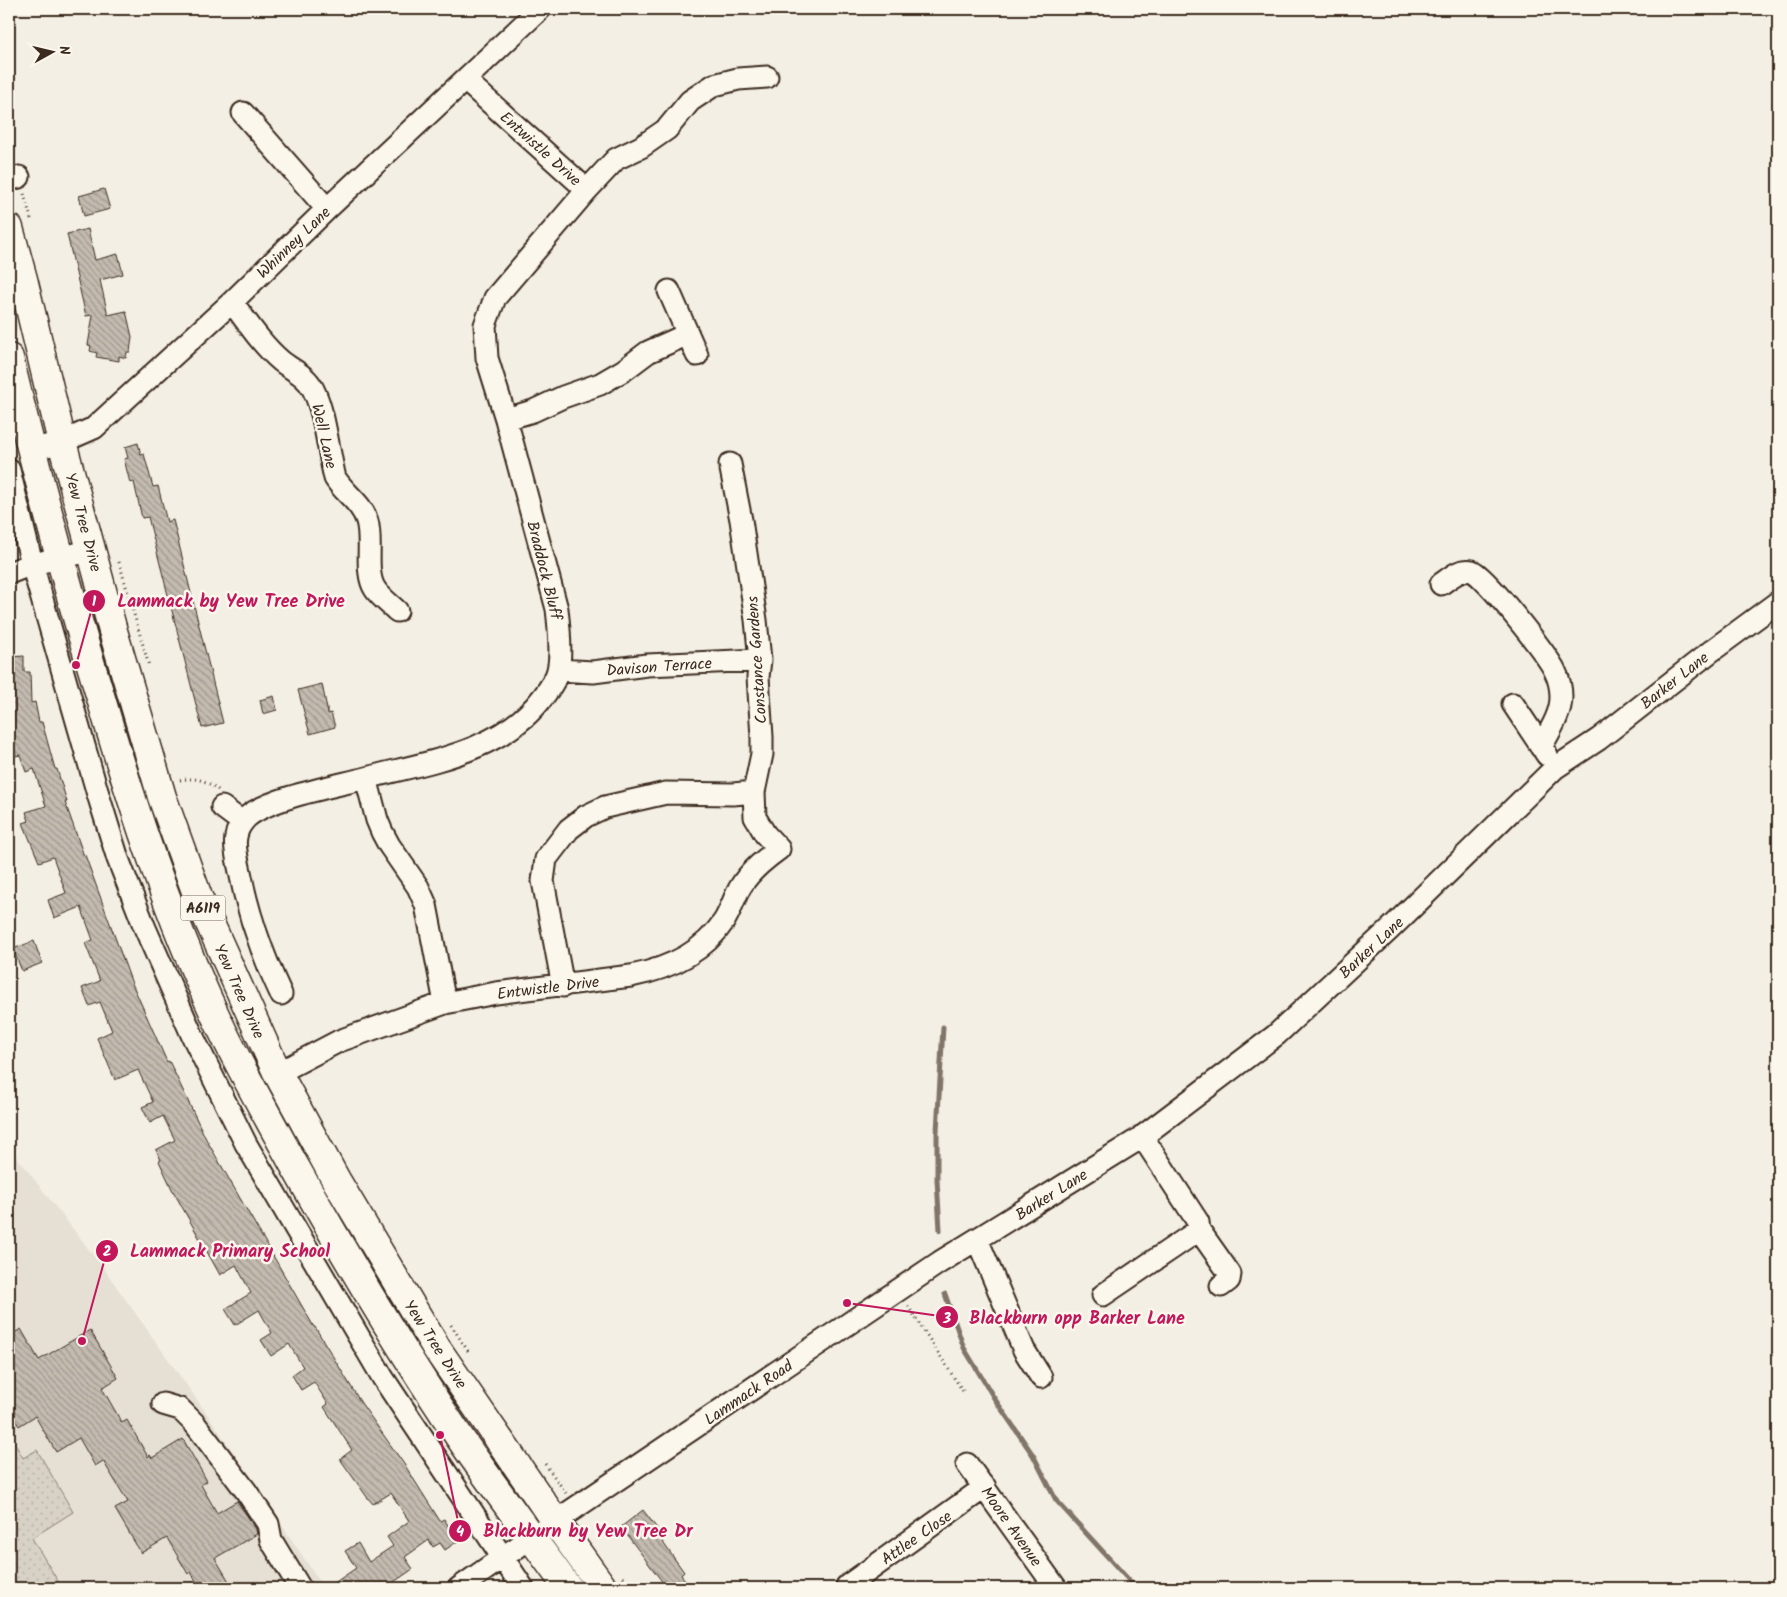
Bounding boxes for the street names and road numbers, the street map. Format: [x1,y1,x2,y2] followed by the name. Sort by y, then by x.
[494,106,586,193] street label: Entwistle Drive
[251,201,337,285] street label: Whinney Lane
[304,401,343,471] street label: Well Lane
[57,470,108,575] street label: Yew Tree Drive
[519,518,568,624] street label: Braddock Bluff
[741,595,774,725] street label: Constance Gardens
[1635,646,1715,716] street label: Barker Lane
[606,651,713,684] street label: Davison Terrace
[180,896,226,920] road number: A6119
[1334,911,1410,985] street label: Barker Lane
[207,940,271,1043] street label: Yew Tree Drive
[496,970,601,1007] street label: Entwistle Drive
[1011,1163,1093,1227] street label: Barker Lane
[397,1295,473,1394] street label: Yew Tree Drive
[699,1354,799,1432] street label: Lammack Road
[974,1482,1048,1572] street label: Moore Avenue
[876,1505,957,1572] street label: Attlee Close

